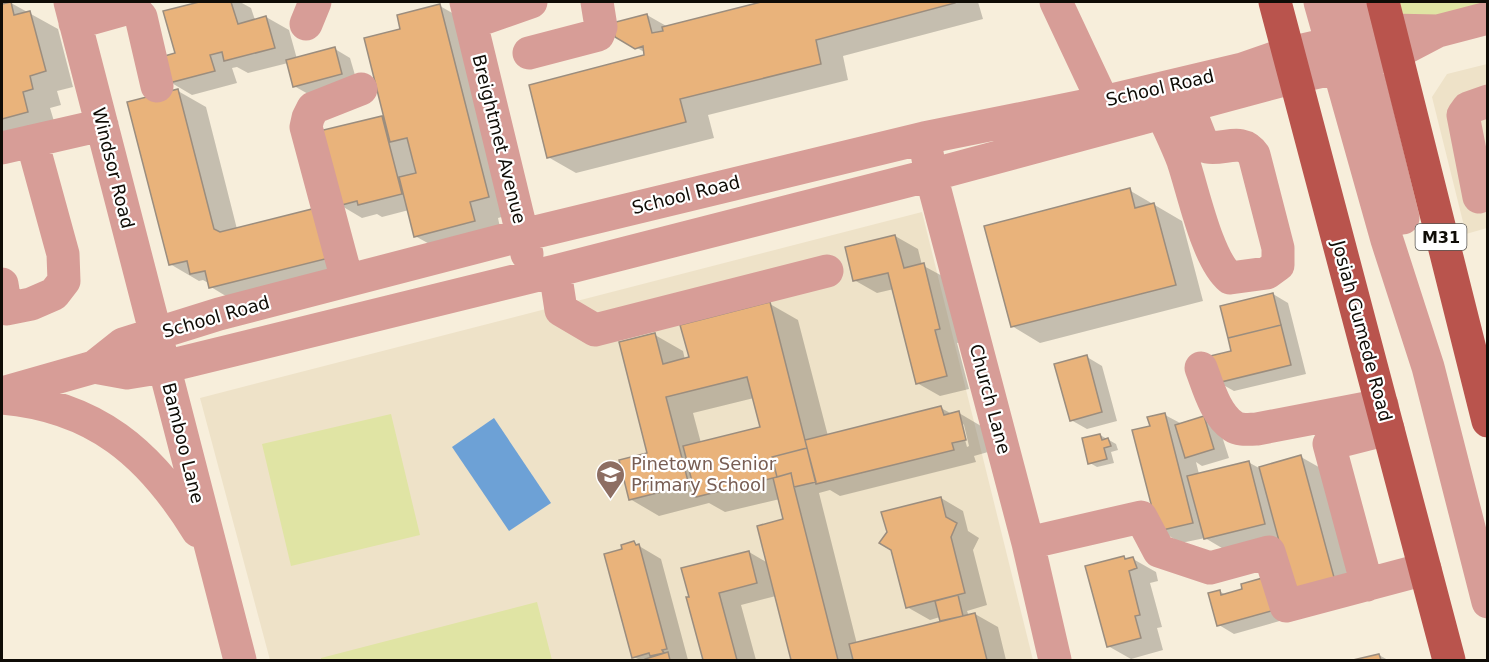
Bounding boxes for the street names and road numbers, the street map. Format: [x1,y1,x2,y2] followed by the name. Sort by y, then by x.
[468,52,531,226] street label: Breightmet Avenue
[1104,65,1216,110] street label: School Road
[88,105,139,231] street label: Windsor Road
[630,171,742,218] street label: School Road
[1416,224,1466,250] road number: M31
[1328,237,1397,424] street label: Josiah Gumede Road
[160,291,272,342] street label: School Road
[966,342,1015,456] street label: Church Lane
[158,380,209,505] street label: Bamboo Lane

